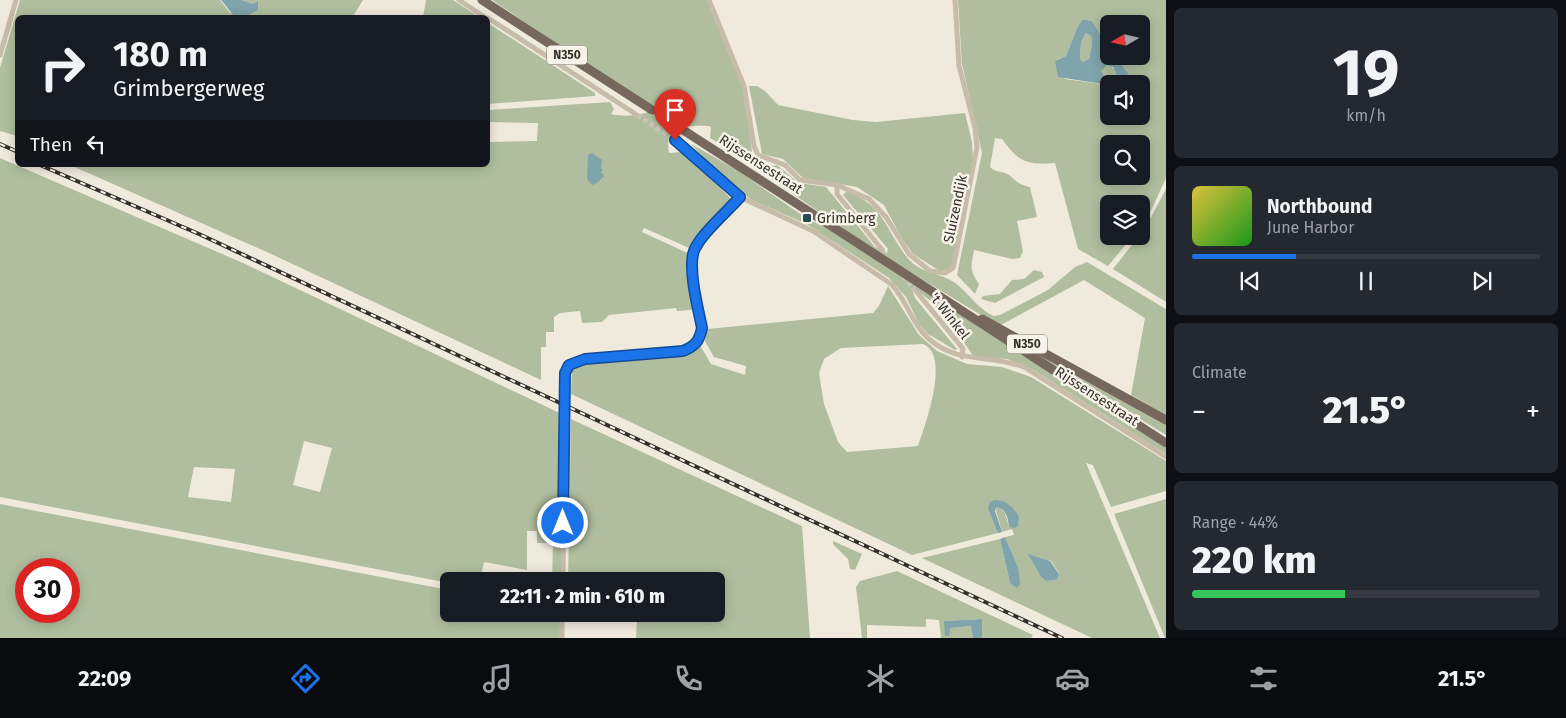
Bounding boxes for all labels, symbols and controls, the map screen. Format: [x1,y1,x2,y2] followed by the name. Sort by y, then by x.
[1100,15,1150,65] north arrow
[1100,15,1150,245] map controls
[113,33,208,75] text: 180 m
[1333,34,1399,112] text: 19
[30,35,95,100] icon: right
[547,46,587,64] road number: N350
[113,75,264,102] text: Grimbergerweg
[1100,75,1150,125] button: sound
[654,89,696,140] pin
[661,96,689,124] icon: arrive
[1346,106,1386,125] text: km/h
[82,130,110,158] icon: left
[716,131,806,198] street label: Rijssensestraat
[30,133,72,156] text: Then
[1100,135,1150,185] button: search
[940,173,971,245] street label: Sluizendijk
[1100,195,1150,245] button: layers
[1267,195,1372,218] text: Northbound
[817,210,876,227] place label: Grimberg
[801,212,813,224] marker: Grimberg
[1267,218,1354,237] text: June Harbor
[1236,267,1264,295] icon: previous
[1352,267,1380,295] icon: pause
[1468,267,1496,295] icon: next
[926,290,973,343] street label: 't Winkel
[1007,334,1047,354] road number: N350
[1052,363,1142,430] street label: Rijssensestraat
[1192,363,1247,382] text: Climate
[1323,387,1409,433] text: 21.5°
[1192,395,1206,428] text: −
[1526,395,1540,428] text: +
[536,496,588,548] position arrow
[1192,513,1278,532] text: Range · 44%
[1192,537,1316,583] text: 220 km
[15,558,80,623] speed limit sign: 30
[500,585,665,608] text: 22:11 · 2 min · 610 m
[288,661,323,696] icon: directions
[480,661,515,696] icon: music
[671,661,706,696] icon: phone
[863,661,898,696] icon: climate
[1055,661,1090,696] icon: car
[1246,661,1281,696] icon: filters
[78,665,131,692] text: 22:09
[1438,665,1488,692] text: 21.5°

